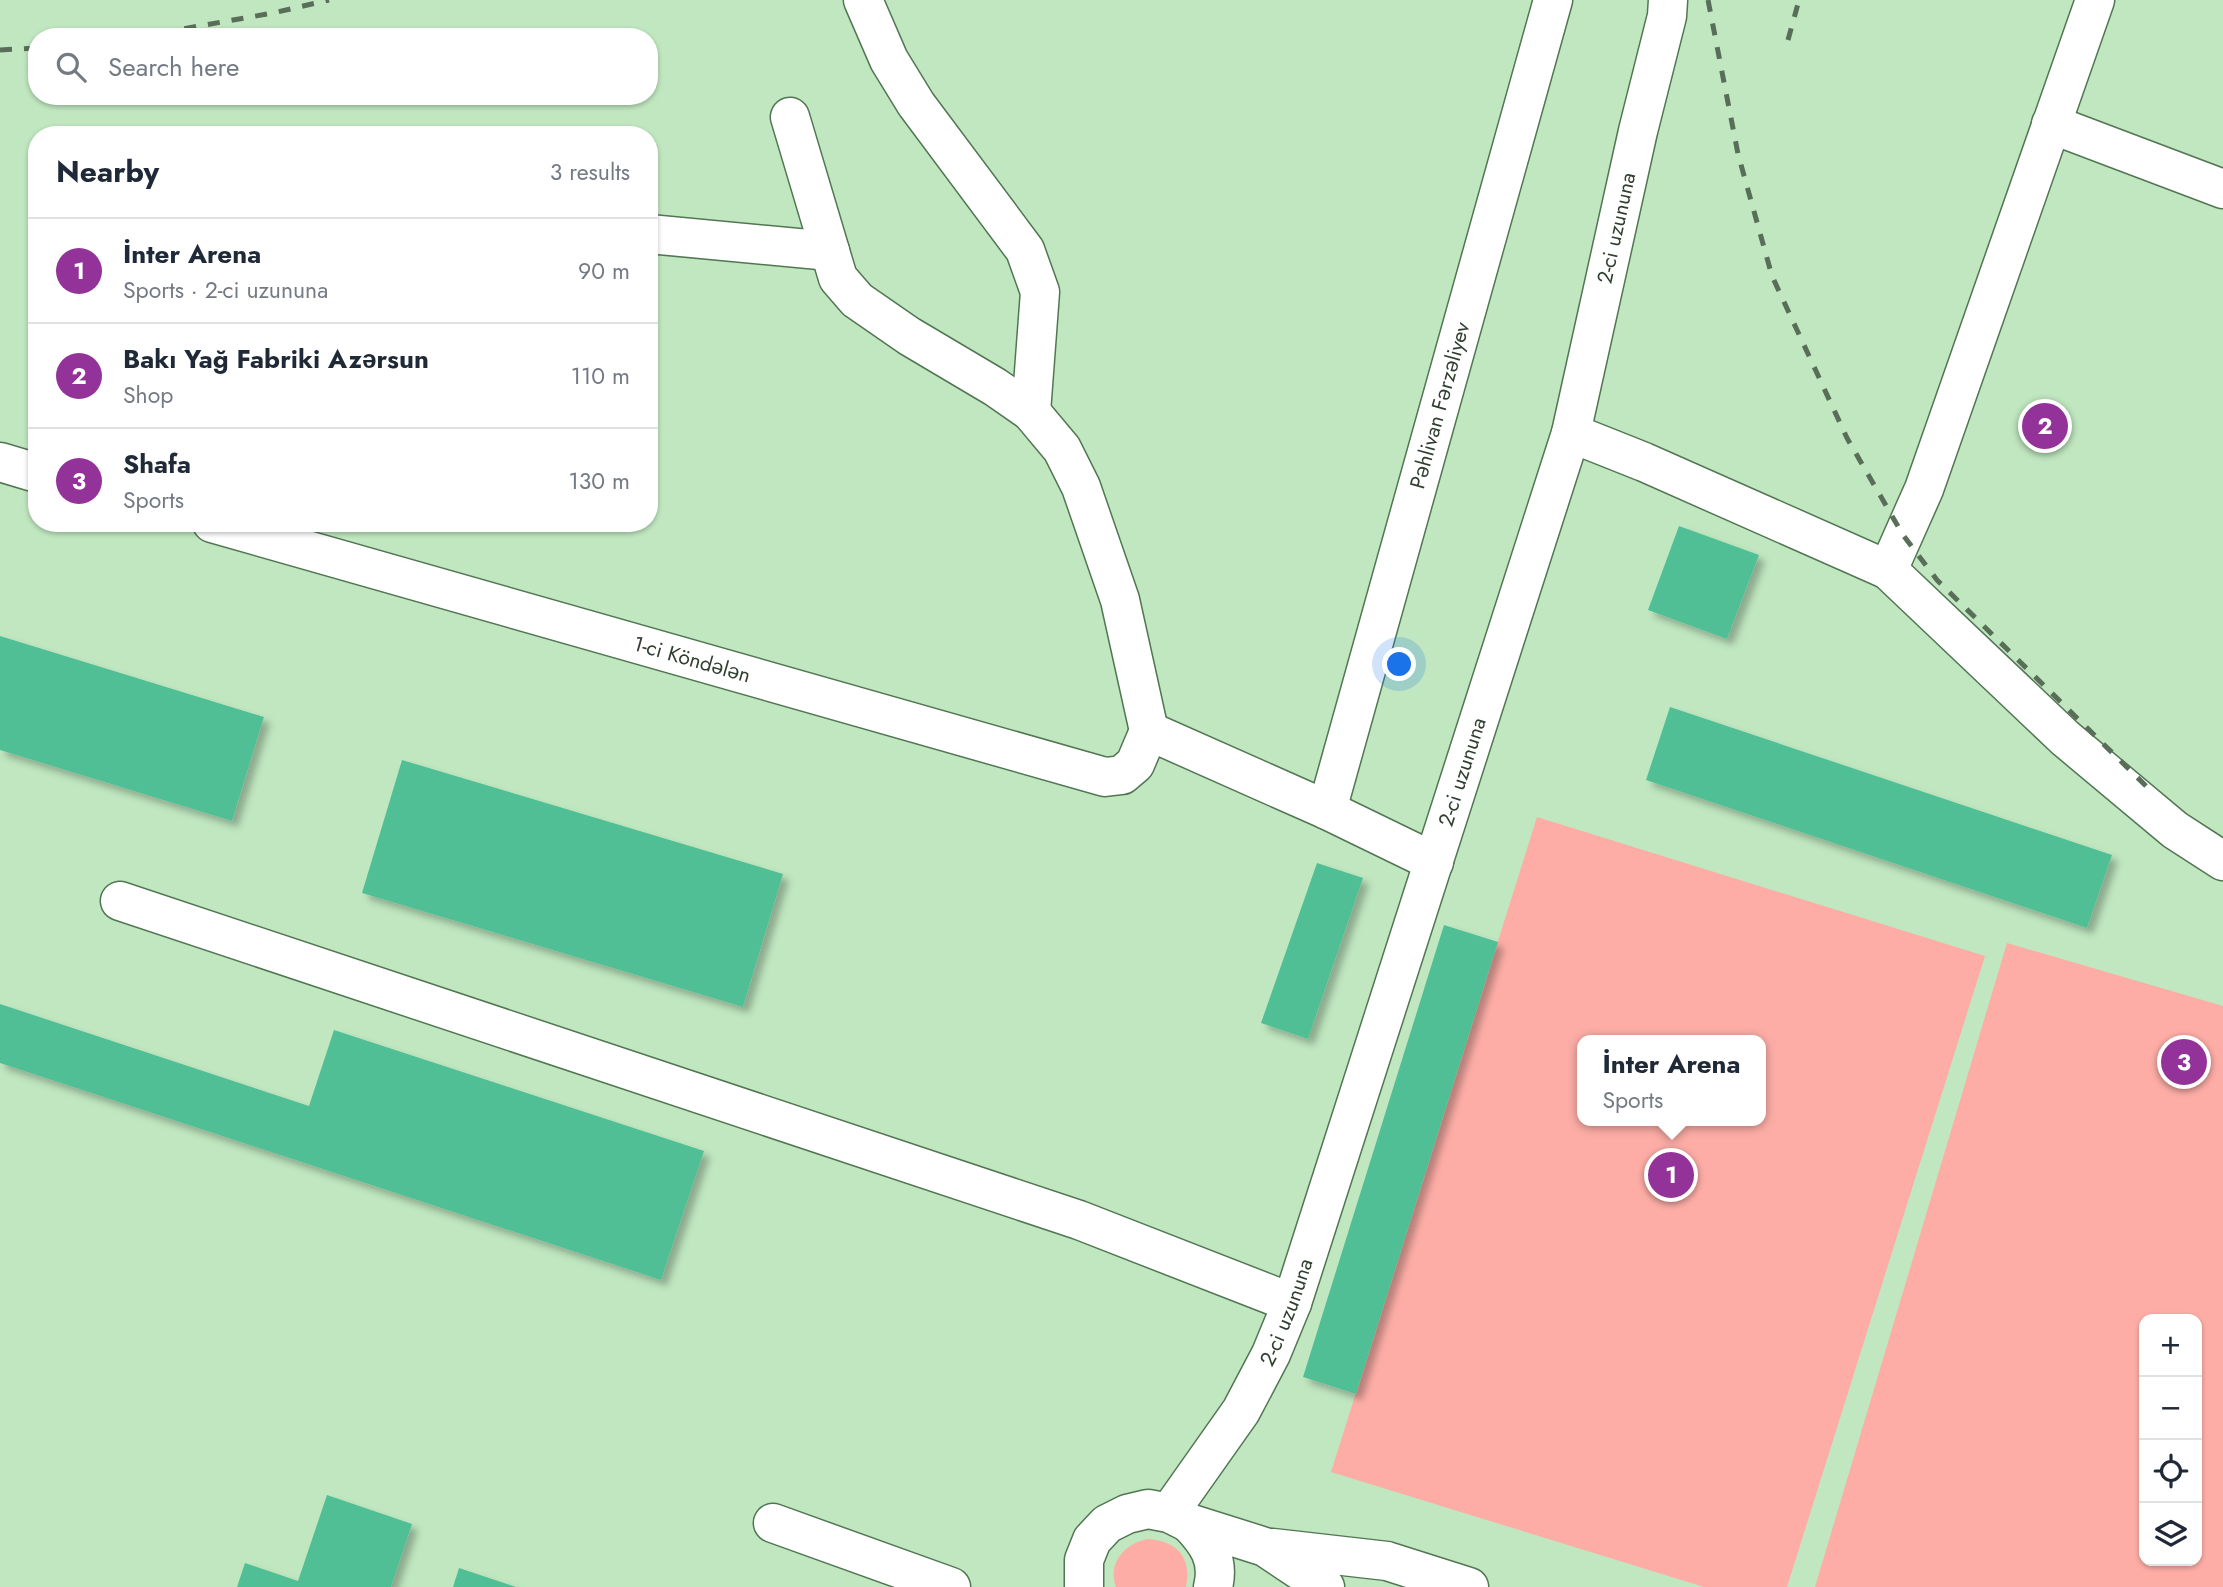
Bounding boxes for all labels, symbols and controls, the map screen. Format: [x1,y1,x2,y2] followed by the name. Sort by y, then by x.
[28,28,658,105] search box
[52,48,90,86] icon: search
[108,48,240,86] text: Search here
[56,150,159,193] text: Nearby
[550,155,630,189] text: 3 results
[1590,170,1643,286] street label: 2-ci uzununa
[123,235,261,273] text: İnter Arena
[73,254,85,288] text: 1
[578,254,630,288] text: 90 m
[123,273,328,307] text: Sports · 2-ci uzununa
[1402,318,1478,492] street label: Pəhlivan Fərzəliyev
[123,340,429,378] text: Bakı Yağ Fabriki Azərsun
[71,359,87,393] text: 2
[571,359,630,393] text: 110 m
[123,378,173,412] text: Shop
[2022,400,2068,452] pin: 2
[123,445,191,483] text: Shafa
[72,464,86,498] text: 3
[568,464,630,498] text: 130 m
[123,483,184,517] text: Sports
[630,629,754,690] street label: 1-ci Köndələn
[1382,647,1416,681] your location
[1431,714,1494,830] street label: 2-ci uzununa
[1577,1035,1766,1126] popup
[2161,1036,2207,1088] pin: 3
[1602,1045,1741,1083] text: İnter Arena
[1602,1083,1663,1117] text: Sports
[1648,1149,1694,1201] pin: 1
[1252,1255,1320,1371] street label: 2-ci uzununa
[2139,1314,2202,1566] map controls
[2139,1314,2202,1377] button: +
[2139,1377,2202,1440] button: −
[2139,1440,2202,1503] button: locate
[2139,1503,2202,1566] button: layers

